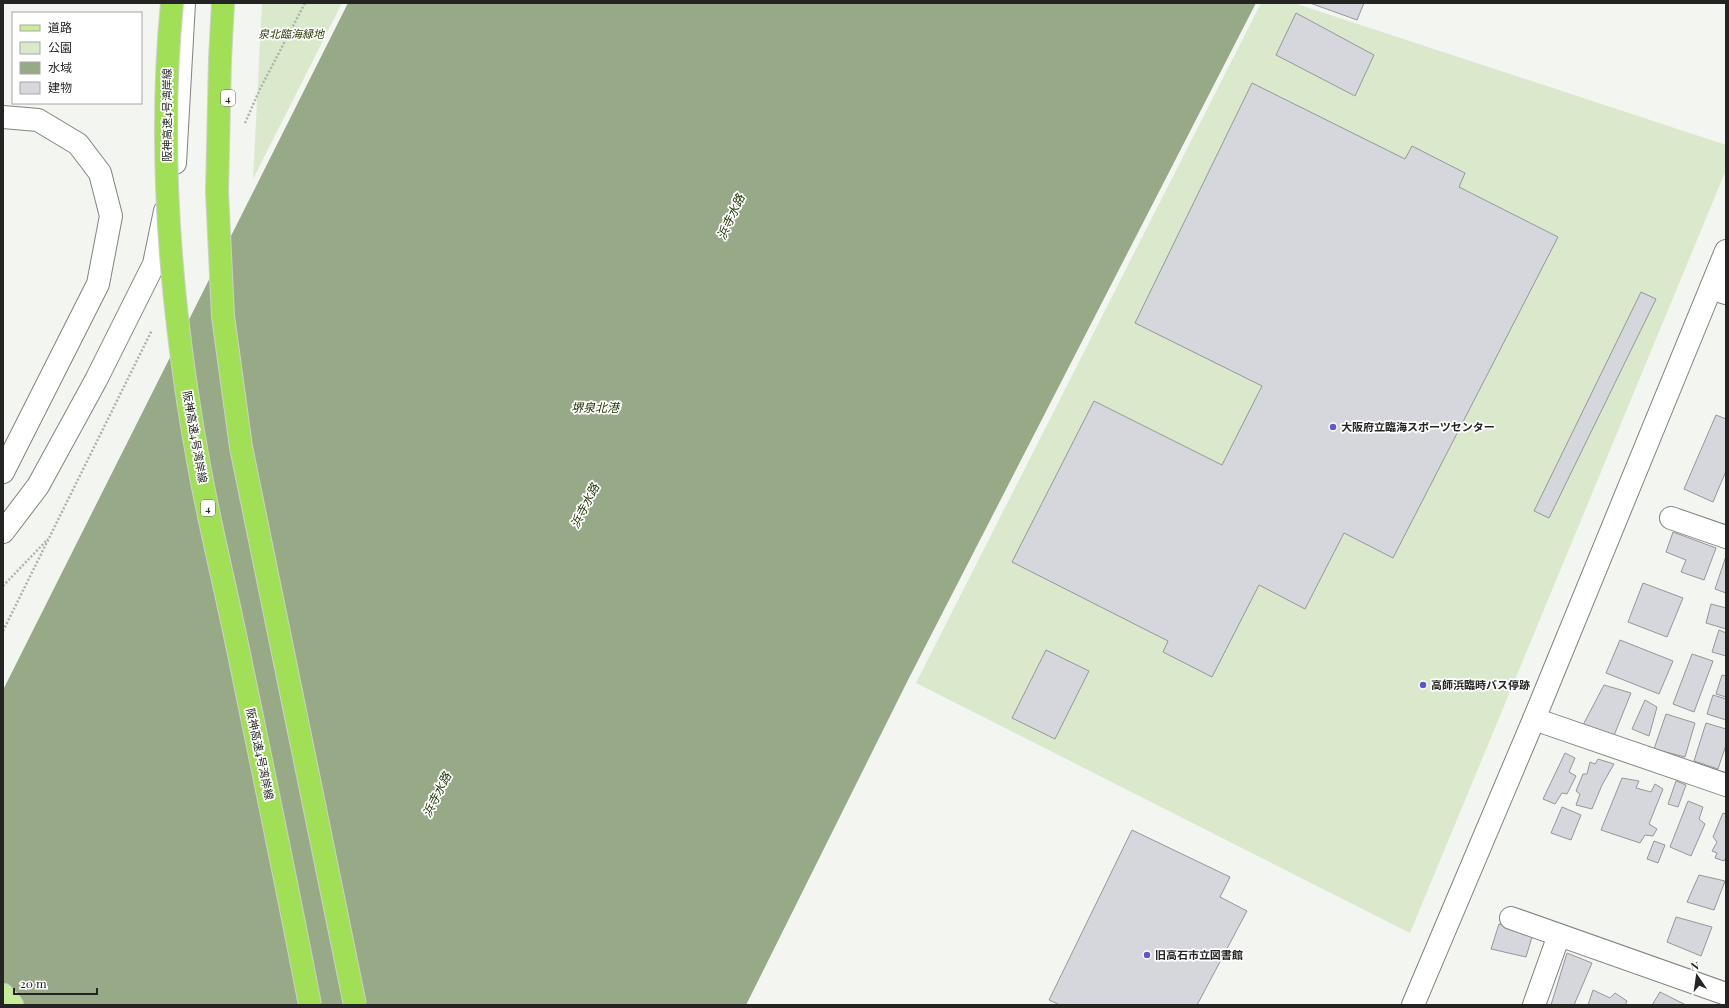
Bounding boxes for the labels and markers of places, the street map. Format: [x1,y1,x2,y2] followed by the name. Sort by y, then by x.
[1341,419,1495,434] place label: 大阪府立臨海スポーツセンター
[1328,422,1338,432] marker: 大阪府立臨海スポーツセンター
[1431,677,1530,692] place label: 高師浜臨時バス停跡
[1418,680,1428,690] marker: 高師浜臨時バス停跡
[1155,947,1243,962] place label: 旧高石市立図書館
[1142,950,1152,960] marker: 旧高石市立図書館

